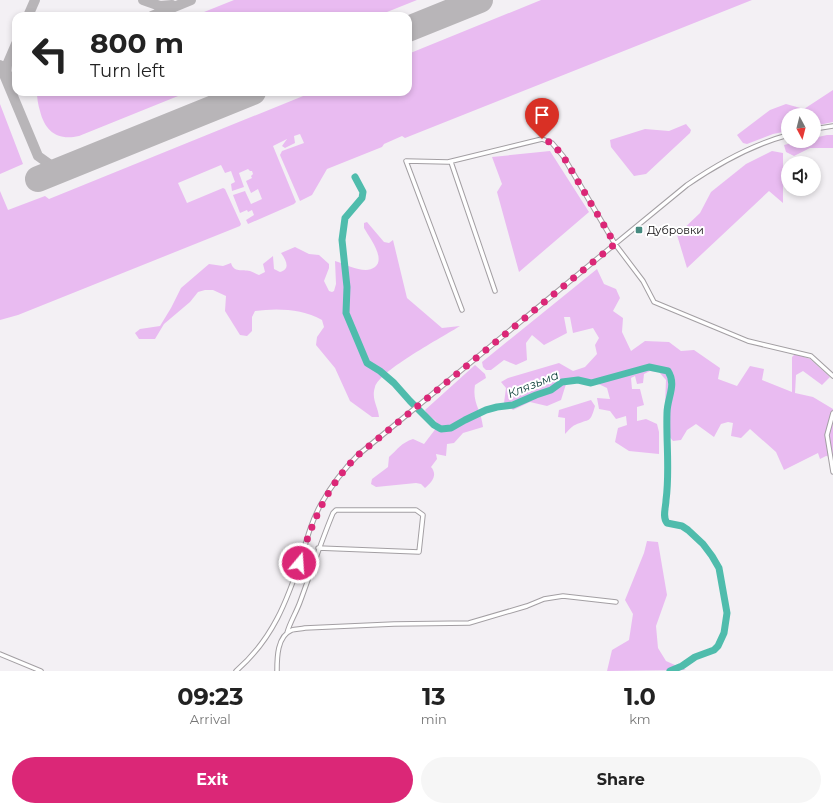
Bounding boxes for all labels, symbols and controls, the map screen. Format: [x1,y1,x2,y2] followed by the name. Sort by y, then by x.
[90,26,184,60] text: 800 m
[24,28,76,80] icon: left
[90,60,165,82] text: Turn left
[525,98,559,139] pin
[531,104,553,126] icon: arrive
[781,108,821,148] north arrow
[781,108,821,196] map controls
[781,156,821,196] button: sound
[647,223,704,237] place label: Дубровки
[634,225,644,235] marker: Дубровки
[505,367,561,401] water label: Клязьма
[278,542,320,584] position arrow
[177,682,243,711] text: 09:23
[422,682,446,711] text: 13
[624,682,656,711] text: 1.0
[190,711,231,727] text: Arrival
[421,711,447,727] text: min
[629,711,651,727] text: km
[12,757,413,803] button: Exit
[421,757,821,803] button: Share

